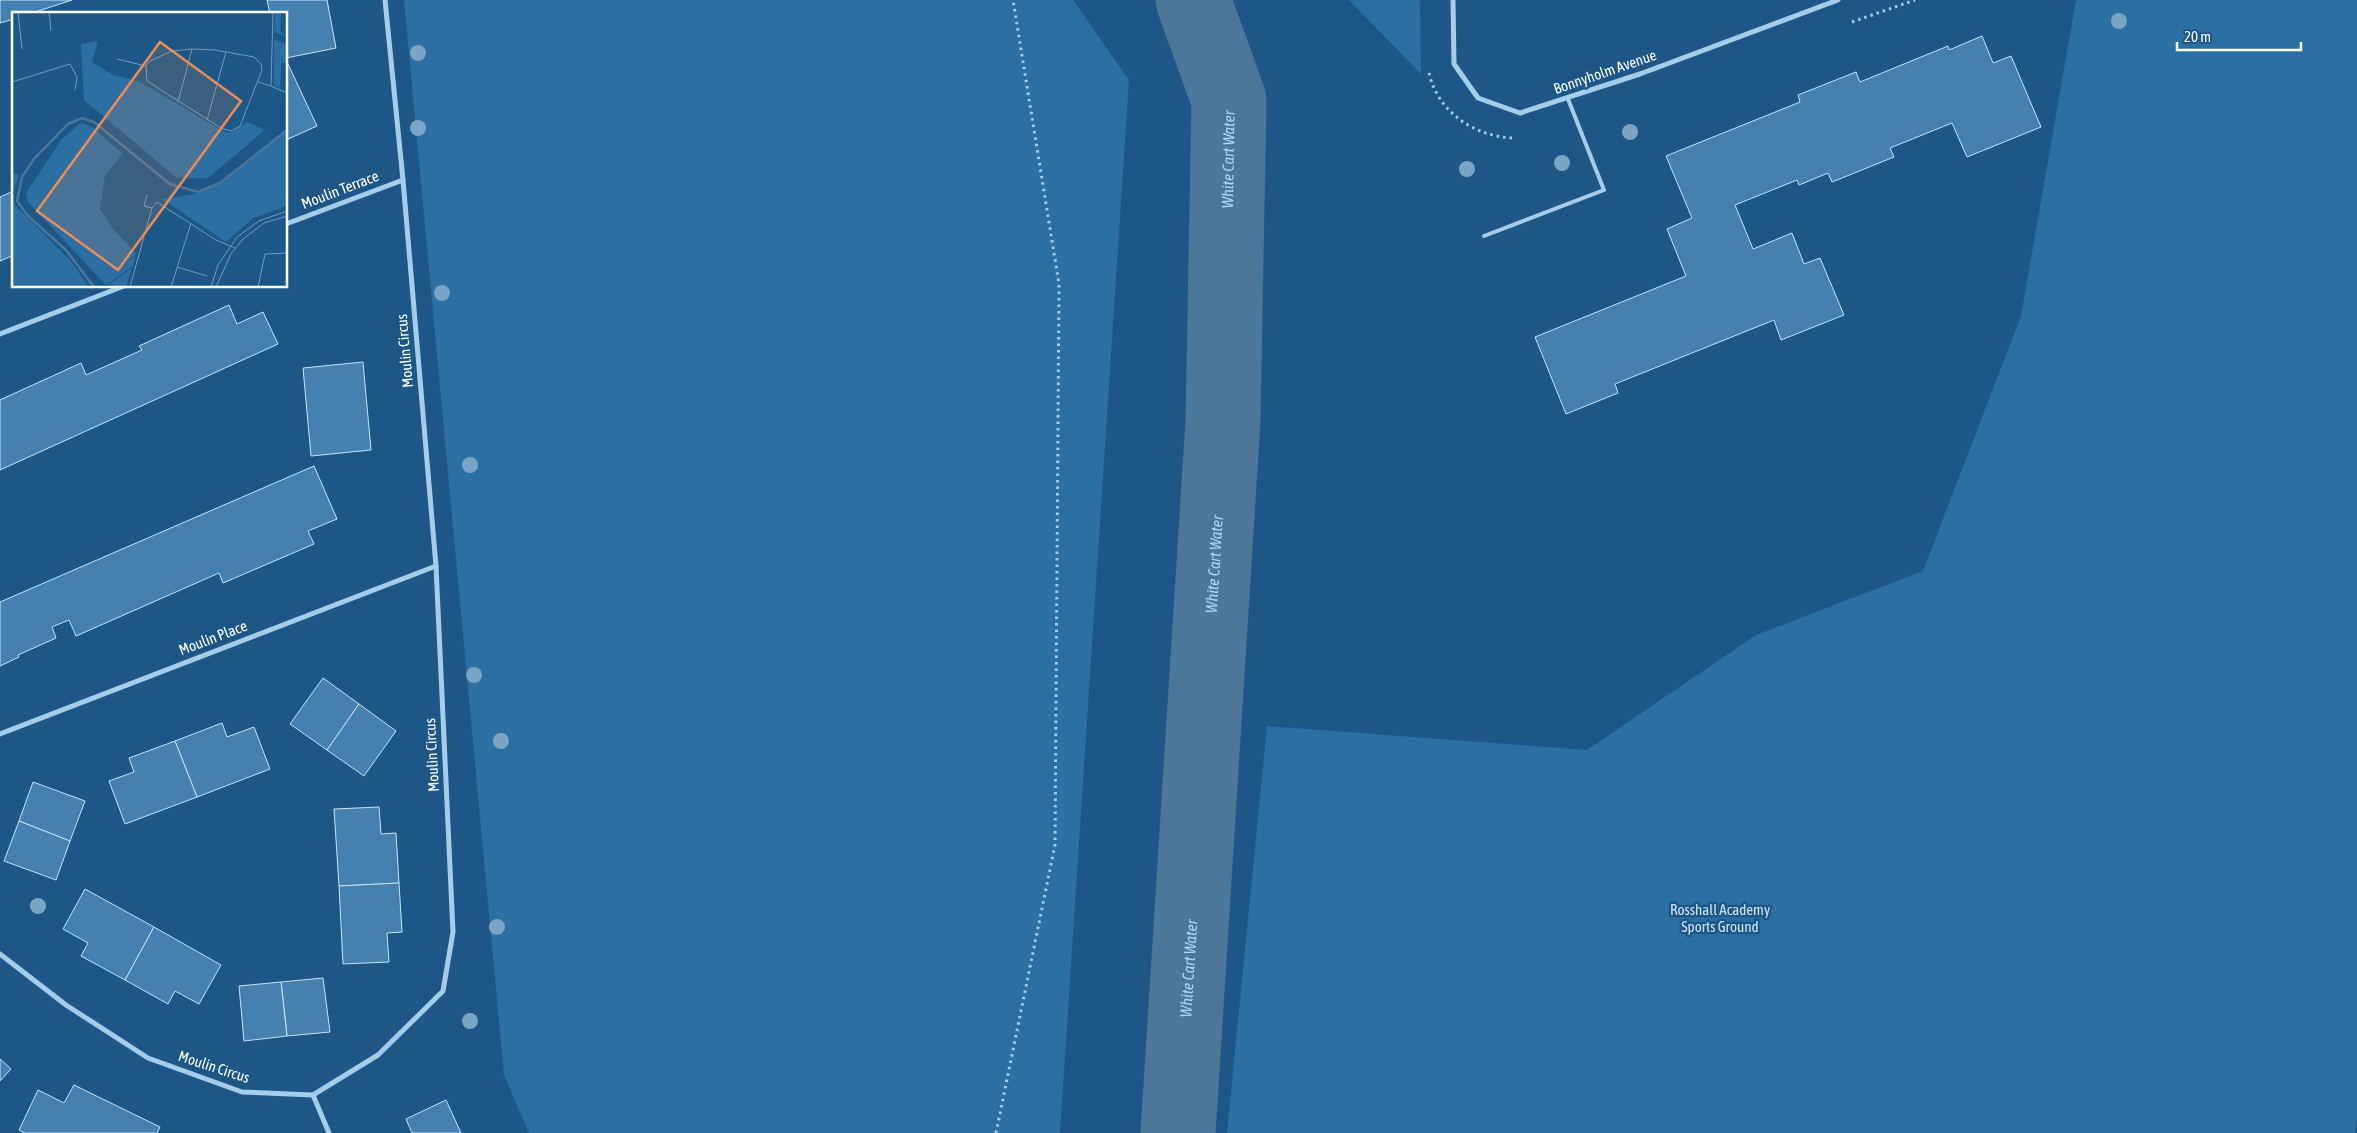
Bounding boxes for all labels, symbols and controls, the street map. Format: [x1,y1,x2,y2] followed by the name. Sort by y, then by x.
[12,12,288,288] inset map
[2177,20,2301,52] scale bar
[2184,28,2211,45] text: 20 m
[1551,46,1659,97] street label: Bonnyholm Avenue
[1218,109,1238,209] water label: White Cart Water
[299,167,381,212] street label: Moulin Terrace
[393,314,416,389] street label: Moulin Circus
[1202,513,1226,614] water label: White Cart Water
[176,617,250,658] street label: Moulin Place
[421,718,442,792] street label: Moulin Circus
[1670,901,1770,935] park label: Rosshall Academy Sports Ground
[1176,918,1201,1018] water label: White Cart Water
[176,1047,252,1086] street label: Moulin Circus

